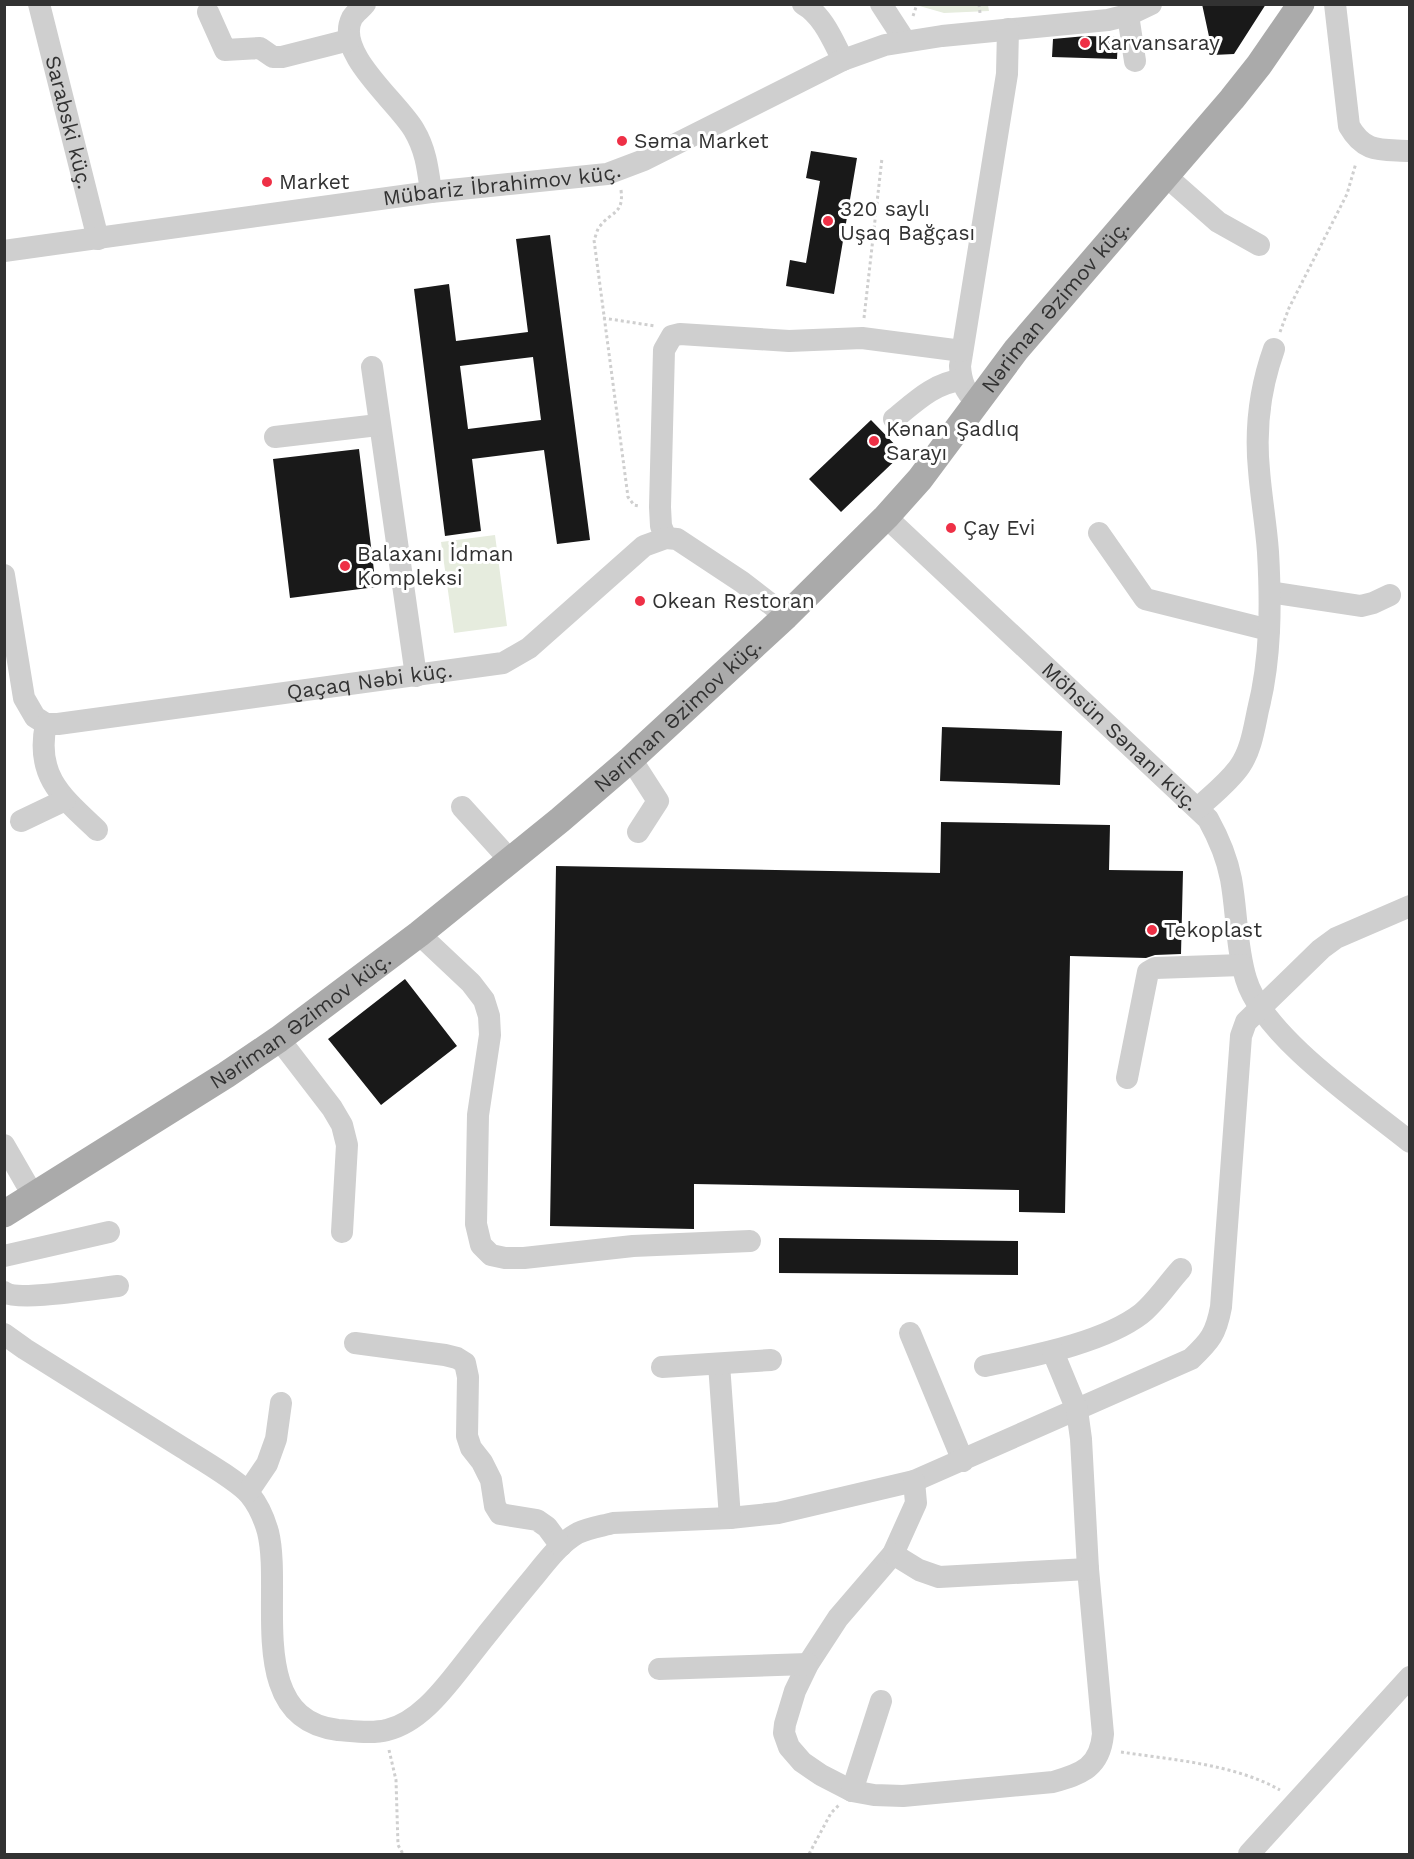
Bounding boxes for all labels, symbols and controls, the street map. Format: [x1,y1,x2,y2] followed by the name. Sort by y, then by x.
[1097,30,1220,55] place label: Karvansaray
[1078,36,1092,50] marker: Karvansaray
[40,53,98,191] street label: Sarabski küç.
[634,128,769,153] place label: Səma Market
[615,134,629,148] marker: Səma Market
[381,157,624,211] street label: Mübariz İbrahimov küç.
[279,169,350,194] place label: Market
[260,175,274,189] marker: Market
[840,196,975,245] place label: 320 saylı Uşaq Bağçası
[821,214,835,228] marker: 320 saylı Uşaq Bağçası
[976,215,1134,397] street label: Nəriman Əzimov küç.
[886,416,1020,465] place label: Kənan Şadlıq Sarayı
[867,434,881,448] marker: Kənan Şadlıq Sarayı
[963,515,1035,540] place label: Çay Evi
[944,521,958,535] marker: Çay Evi
[357,541,514,590] place label: Balaxanı İdman Kompleksi
[338,559,352,573] marker: Balaxanı İdman Kompleksi
[652,588,815,613] place label: Okean Restoran
[633,594,647,608] marker: Okean Restoran
[589,632,766,797] street label: Nəriman Əzimov küç.
[285,657,454,705] street label: Qaçaq Nəbi küç.
[1037,657,1204,816] street label: Möhsün Sənani küç.
[1164,917,1262,942] place label: Tekoplast
[1145,923,1159,937] marker: Tekoplast
[205,946,396,1094] street label: Nəriman Əzimov küç.

